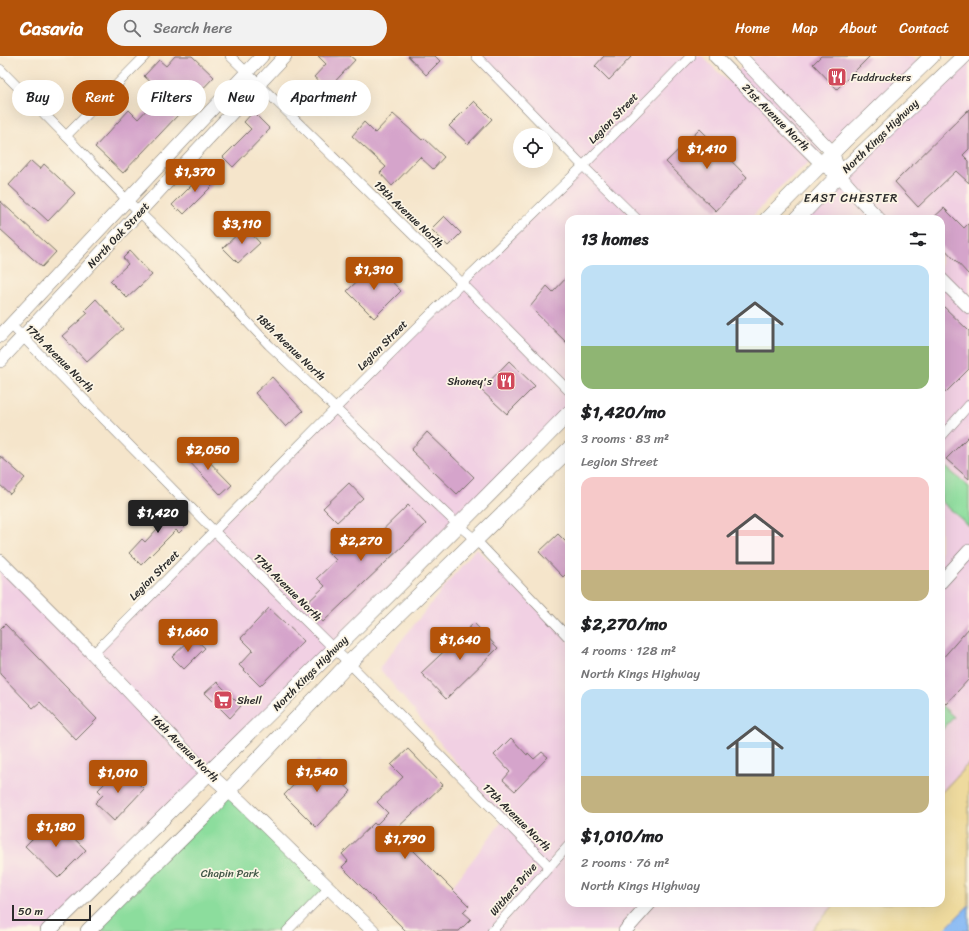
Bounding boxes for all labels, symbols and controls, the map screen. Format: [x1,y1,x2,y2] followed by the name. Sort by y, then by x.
[107,10,387,46] search box
[20,12,83,45] text: Casavia
[153,15,232,41] text: Search here
[735,16,770,41] text: Home
[792,16,818,41] text: Map
[840,16,877,41] text: About
[899,16,949,41] text: Contact
[121,17,143,39] icon: search
[826,66,848,88] restaurant icon: Fuddruckers
[851,68,912,87] place label: Fuddruckers
[737,79,814,156] street label: 21st Avenue North
[12,80,64,116] chip: Buy
[72,80,129,116] chip: Rent
[137,80,206,116] chip: Filters
[214,80,269,116] chip: New
[277,80,371,116] chip: Apartment
[584,88,643,149] street label: Legion Street
[838,94,923,178] street label: North Kings Highway
[513,128,553,168] map controls
[513,128,553,168] button: locate
[674,136,740,170] pin: $1,410
[687,137,727,160] text: $1,410
[162,159,228,193] pin: $1,370
[175,160,215,183] text: $1,370
[369,176,448,253] street label: 19th Avenue North
[804,187,898,209] district label: EAST CHESTER
[83,198,154,273] street label: North Oak Street
[209,211,275,245] pin: $3,110
[223,212,261,235] text: $3,110
[581,224,648,254] text: 13 homes
[907,228,929,250] icon: filters
[341,257,407,291] pin: $1,310
[355,258,393,281] text: $1,310
[719,291,791,363] icon: home
[251,309,330,386] street label: 18th Avenue North
[352,315,412,375] street label: Legion Street
[21,320,98,397] street label: 17th Avenue North
[495,370,517,392] restaurant icon: Shoney's
[447,372,493,391] place label: Shoney's
[581,397,666,427] text: $1,420/mo
[581,427,669,450] text: 3 rooms · 83 m²
[175,437,241,471] pin: $2,050
[186,438,230,461] text: $2,050
[581,450,658,473] text: Legion Street
[125,500,191,534] pin: $1,420
[137,501,179,524] text: $1,420
[719,503,791,575] icon: home
[328,528,394,562] pin: $2,270
[340,529,382,552] text: $2,270
[124,545,184,605] street label: Legion Street
[249,549,326,626] street label: 17th Avenue North
[581,609,667,639] text: $2,270/mo
[155,619,221,653] pin: $1,660
[168,620,208,643] text: $1,660
[427,627,493,661] pin: $1,640
[439,628,481,651] text: $1,640
[268,631,353,716] street label: North Kings Highway
[581,639,676,662] text: 4 rooms · 128 m²
[581,662,700,685] text: North Kings Highway
[212,689,234,711] supermarket icon: Shell
[237,691,262,710] place label: Shell
[146,710,223,787] street label: 16th Avenue North
[719,715,791,787] icon: home
[284,759,350,793] pin: $1,540
[85,760,151,794] pin: $1,010
[296,760,338,783] text: $1,540
[98,761,138,784] text: $1,010
[478,779,555,856] street label: 17th Avenue North
[23,814,89,848] pin: $1,180
[36,815,76,838] text: $1,180
[581,821,663,851] text: $1,010/mo
[372,826,438,860] pin: $1,790
[384,827,426,850] text: $1,790
[581,851,669,874] text: 2 rooms · 76 m²
[485,858,542,920] street label: Withers Drive
[201,864,259,883] park label: Chapin Park
[581,874,700,897] text: North Kings Highway
[18,902,43,921] text: 50 m
[12,903,91,922] scale bar

